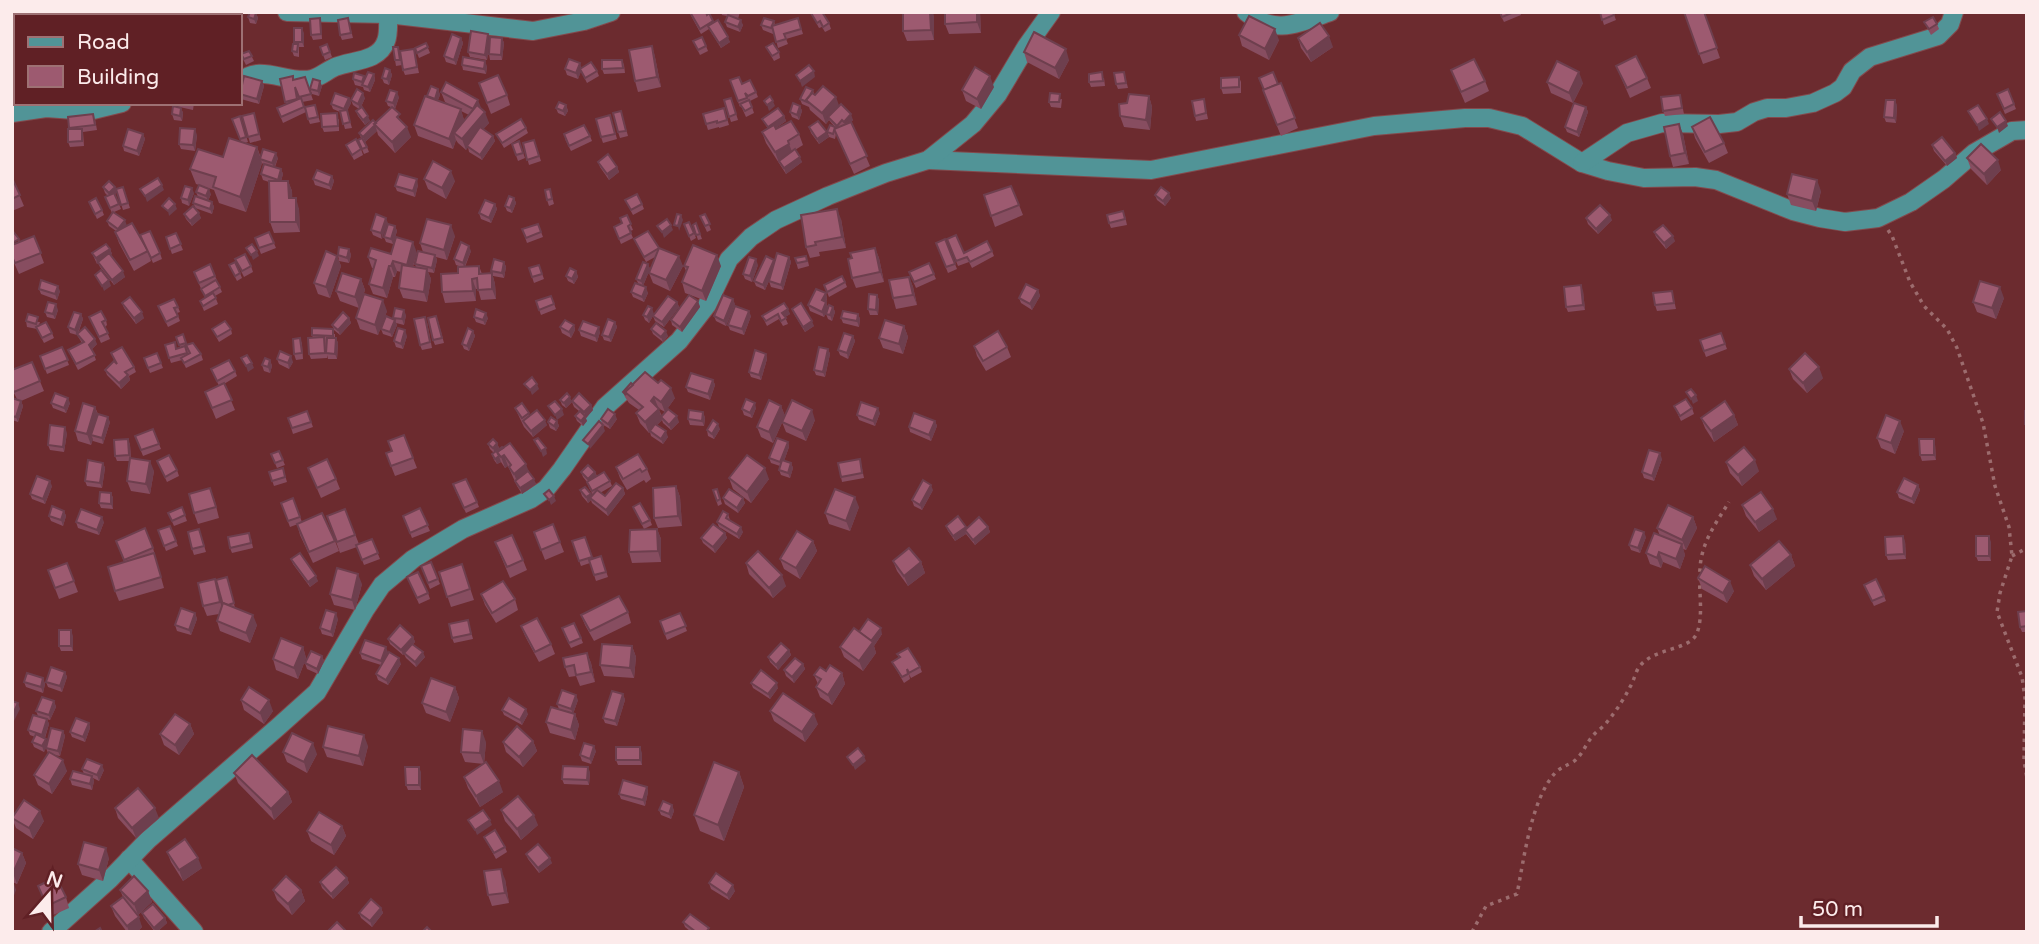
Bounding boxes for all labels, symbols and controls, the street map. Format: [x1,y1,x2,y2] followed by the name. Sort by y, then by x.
[14,14,242,105] legend
[77,30,130,55] text: Road
[77,65,159,90] text: Building
[14,860,84,930] north arrow
[44,867,65,893] text: N
[1801,884,1938,928] scale bar
[1812,897,1863,922] text: 50 m

